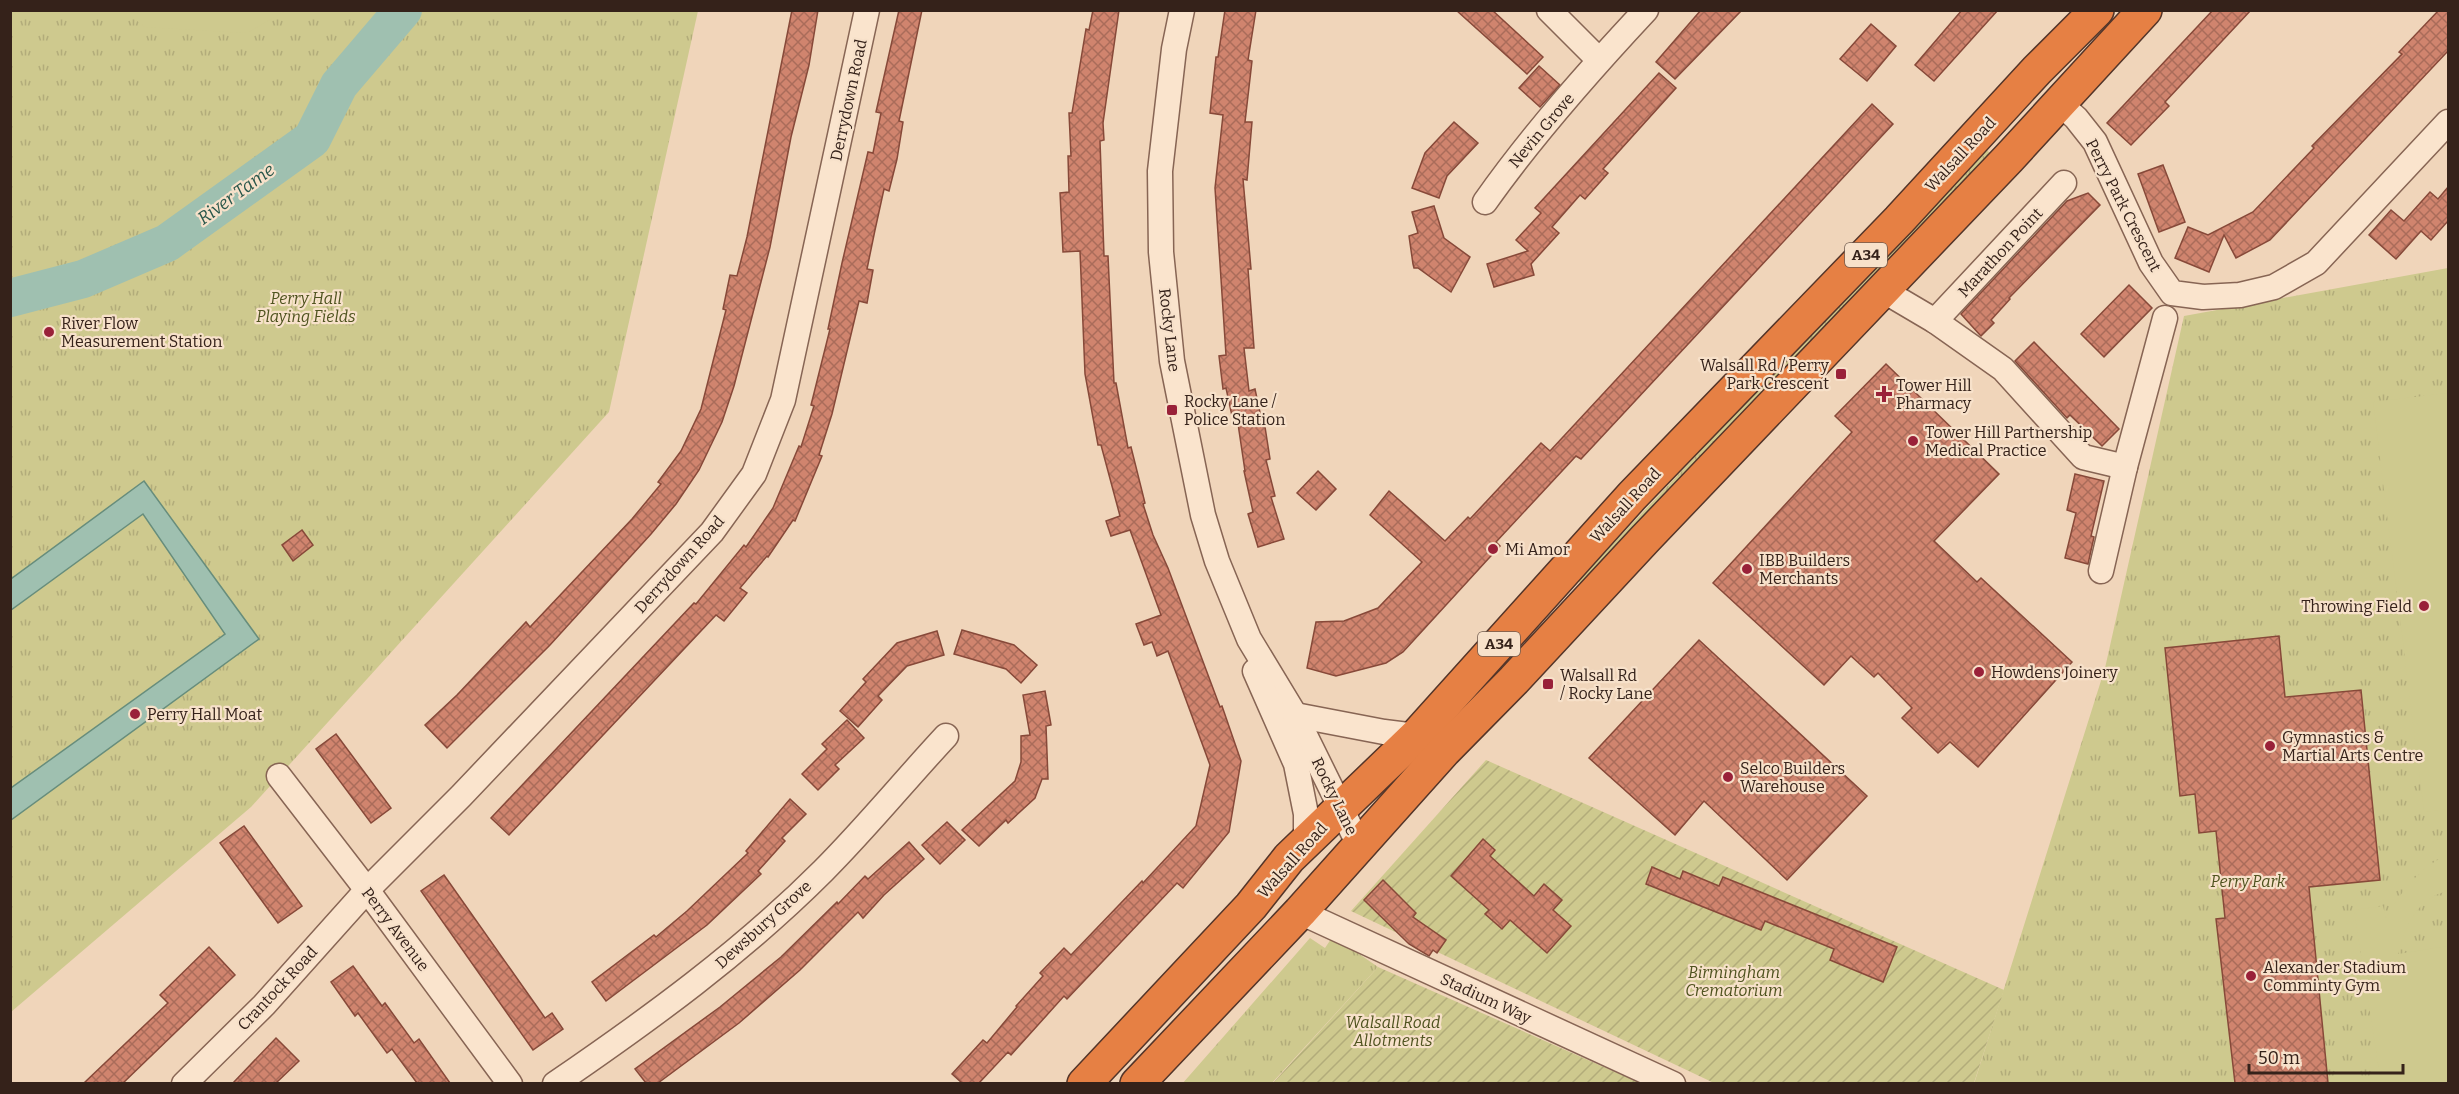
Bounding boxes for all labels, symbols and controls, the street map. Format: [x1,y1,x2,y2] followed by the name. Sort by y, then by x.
[826,37,871,163] street label: Derrydown Road
[1505,89,1578,171] street label: Nevin Grove
[1921,113,2000,196] street label: Walsall Road
[2082,136,2165,275] street label: Perry Park Crescent
[193,159,279,229] water label: River Tame
[1954,204,2047,301] street label: Marathon Point
[1845,243,1887,267] road number: A34
[1155,287,1184,373] street label: Rocky Lane
[256,289,356,326] park label: Perry Hall Playing Fields
[61,314,222,351] place label: River Flow Measurement Station
[42,325,56,339] marker: River Flow Measurement Station
[1700,356,1830,393] place label: Walsall Rd / Perry Park Crescent
[1834,367,1848,381] marker: Walsall Rd / Perry Park Crescent
[1896,376,1972,413] place label: Tower Hill Pharmacy
[1877,387,1891,401] marker: Tower Hill Pharmacy
[1184,392,1285,429] place label: Rocky Lane / Police Station
[1165,403,1179,417] marker: Rocky Lane / Police Station
[1925,423,2092,460] place label: Tower Hill Partnership Medical Practice
[1906,434,1920,448] marker: Tower Hill Partnership Medical Practice
[1586,464,1665,547] street label: Walsall Road
[631,511,728,617] street label: Derrydown Road
[1505,540,1570,559] place label: Mi Amor
[1486,542,1500,556] marker: Mi Amor
[1759,551,1850,588] place label: IBB Builders Merchants
[1740,562,1754,576] marker: IBB Builders Merchants
[2301,597,2412,616] place label: Throwing Field
[2417,599,2431,613] marker: Throwing Field
[1478,632,1520,656] road number: A34
[1991,663,2118,682] place label: Howdens Joinery
[1972,665,1986,679] marker: Howdens Joinery
[1560,666,1652,703] place label: Walsall Rd / Rocky Lane
[1541,677,1555,691] marker: Walsall Rd / Rocky Lane
[147,705,262,724] place label: Perry Hall Moat
[128,707,142,721] marker: Perry Hall Moat
[2282,728,2423,765] place label: Gymnastics & Martial Arts Centre
[2263,739,2277,753] marker: Gymnastics & Martial Arts Centre
[1308,754,1362,838] street label: Rocky Lane
[1740,759,1845,796] place label: Selco Builders Warehouse
[1721,770,1735,784] marker: Selco Builders Warehouse
[1254,818,1331,902] street label: Walsall Road
[2210,872,2286,891] park label: Perry Park
[712,876,815,972] street label: Dewsbury Grove
[358,884,433,975] street label: Perry Avenue
[234,942,321,1034] street label: Crantock Road
[2263,958,2406,995] place label: Alexander Stadium Comminty Gym
[1685,963,1783,1000] park label: Birmingham Crematorium
[1437,969,1535,1028] street label: Stadium Way
[2244,969,2258,983] marker: Alexander Stadium Comminty Gym
[1346,1013,1441,1050] park label: Walsall Road Allotments
[2249,1037,2404,1075] scale bar
[2258,1047,2300,1069] text: 50 m

